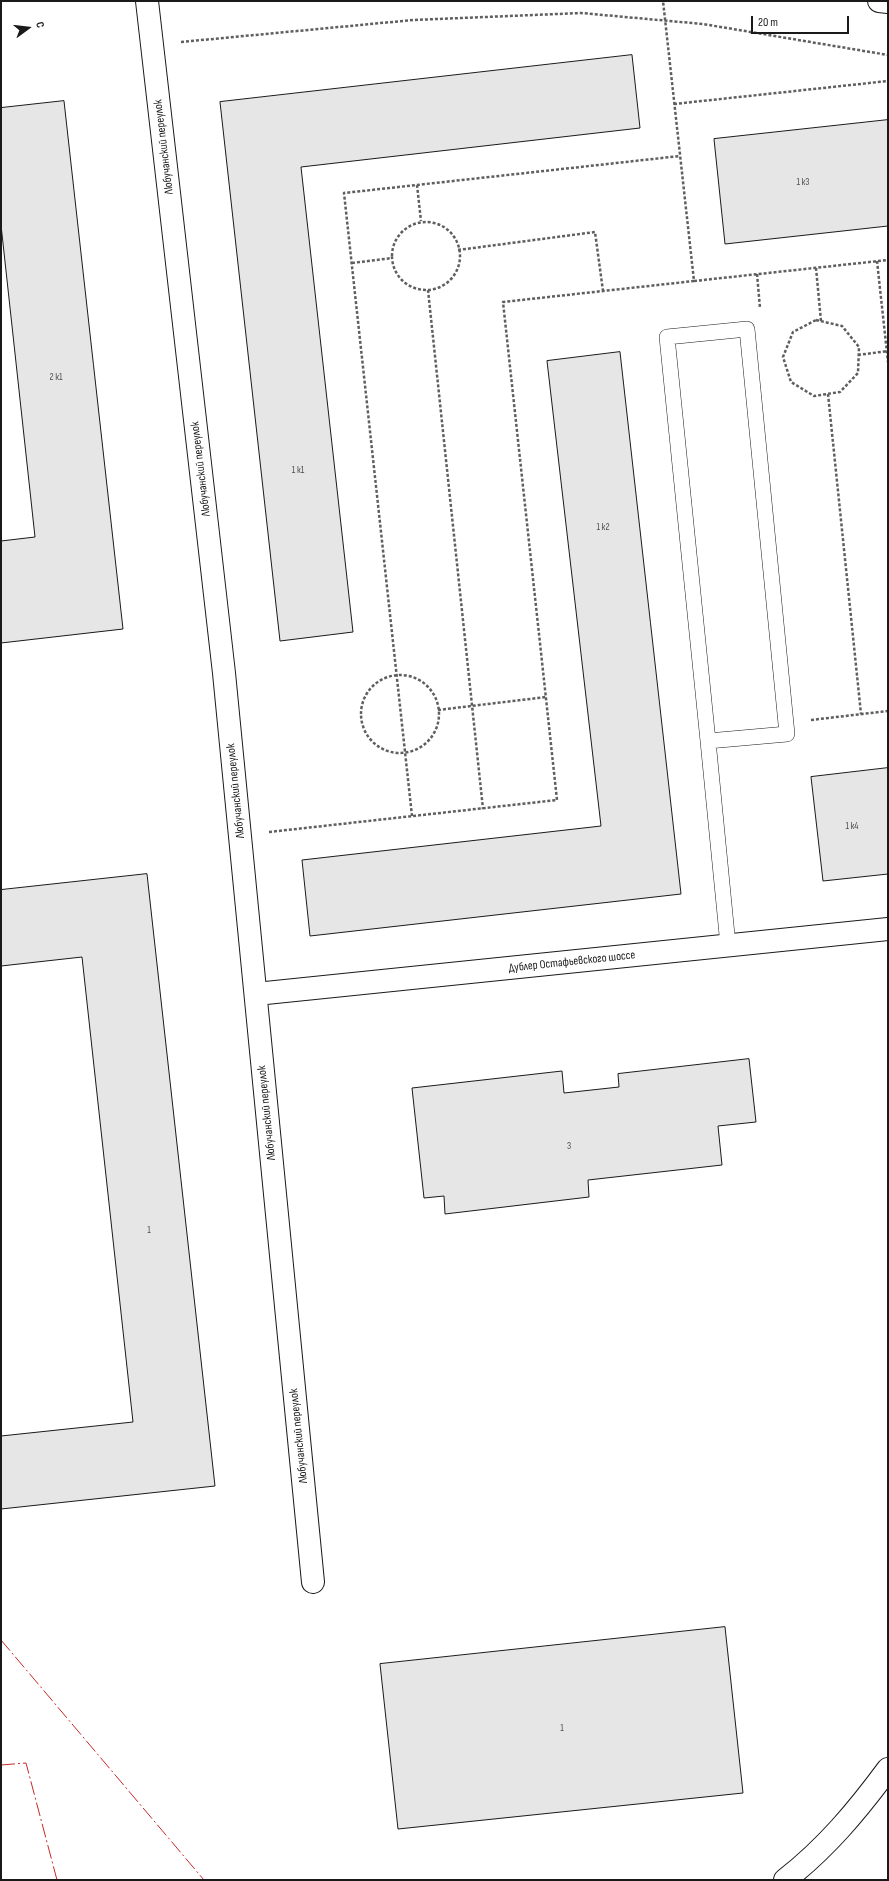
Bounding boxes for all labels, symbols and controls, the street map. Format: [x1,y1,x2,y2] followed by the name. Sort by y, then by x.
[8,8,48,48] north arrow
[753,8,851,34] scale bar
[758,15,778,30] text: 20 m
[33,20,47,29] text: С
[151,99,177,195] street label: Любучанский переулок
[796,176,810,188] house number: 1 к3
[50,371,62,383] house number: 2 к1
[188,421,214,517] street label: Любучанский переулок
[292,464,304,476] house number: 1 к1
[597,521,609,533] house number: 1 к2
[224,743,248,839] street label: Любучанский переулок
[845,820,859,832] house number: 1 к4
[508,948,636,976] street label: Дублер Остафьевского шоссе
[255,1065,279,1161] street label: Любучанский переулок
[567,1140,571,1152] house number: 3
[147,1224,151,1236] house number: 1
[287,1388,311,1484] street label: Любучанский переулок
[560,1722,564,1734] house number: 1

